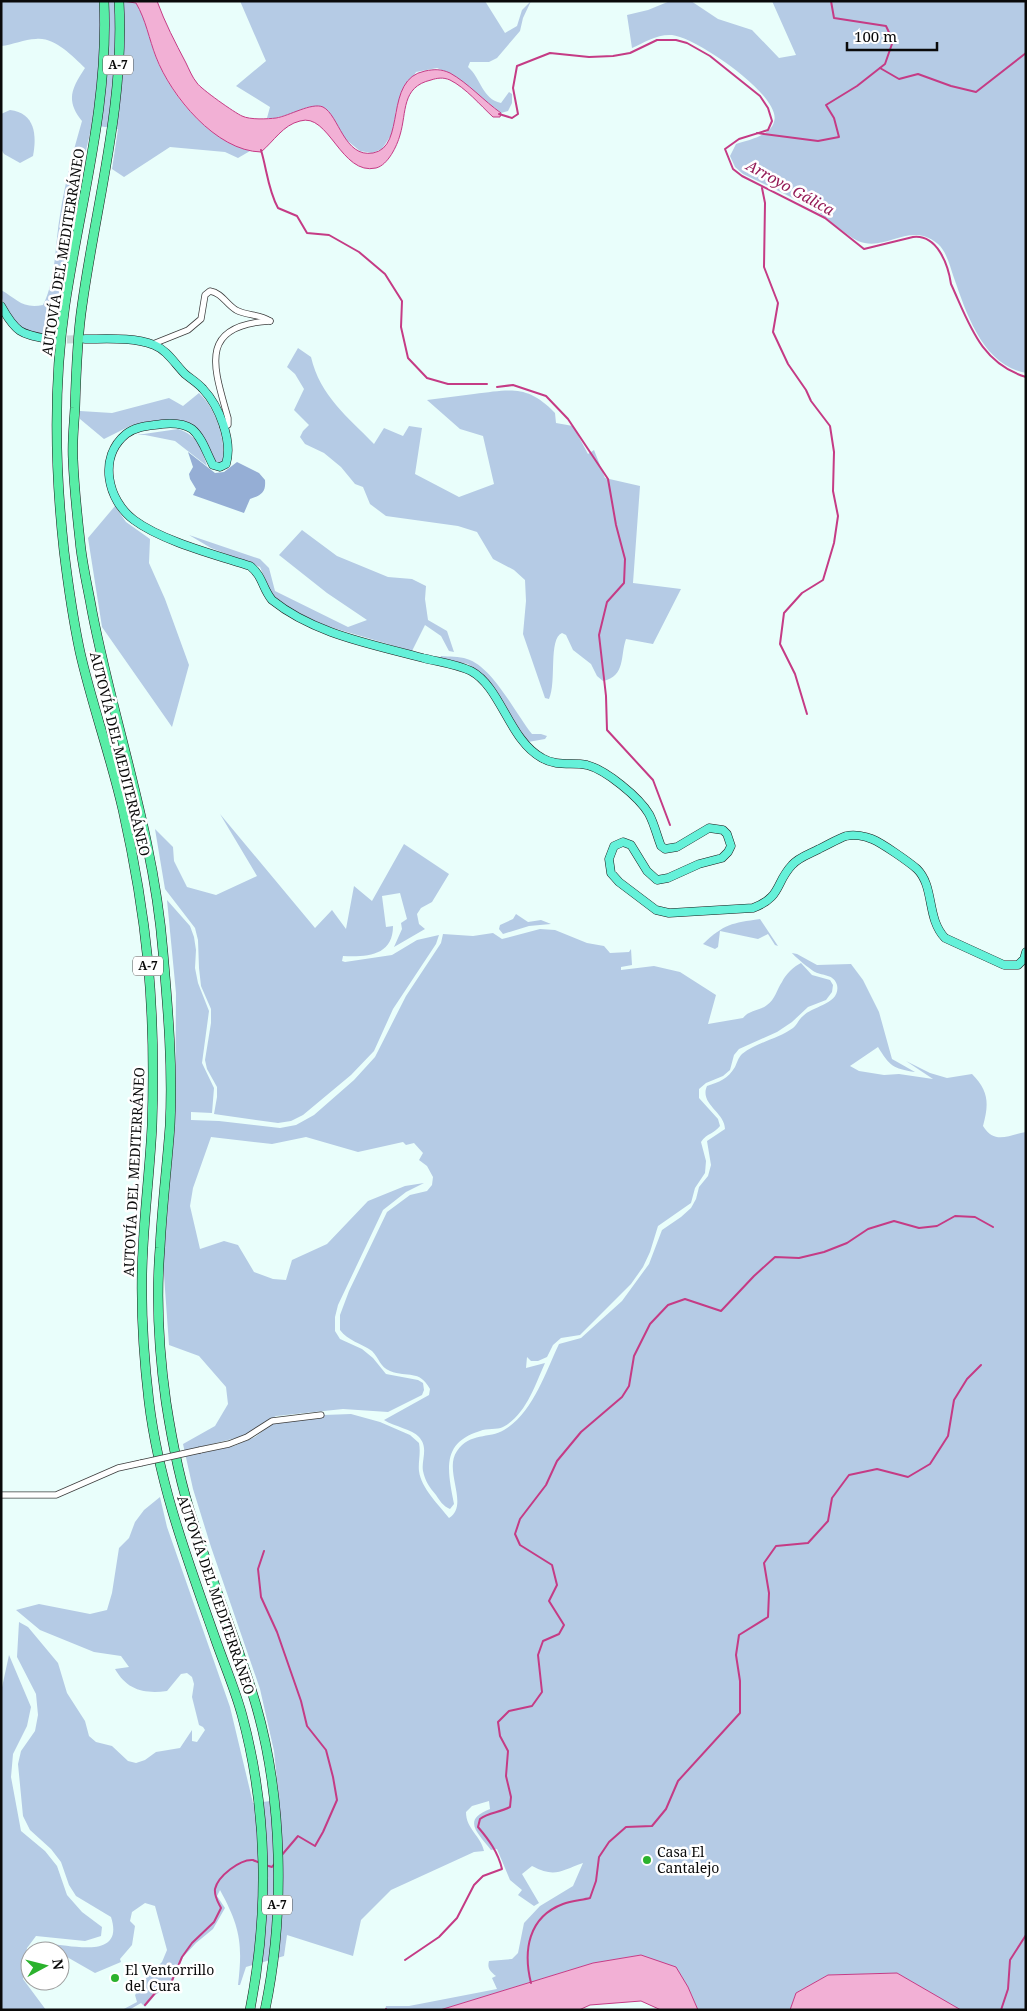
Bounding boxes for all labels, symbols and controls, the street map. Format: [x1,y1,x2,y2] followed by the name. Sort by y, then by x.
[847,20,937,52] scale bar
[854,26,897,46] text: 100 m
[103,56,133,74] road number: A-7
[37,147,88,357] street label: AUTOVÍA DEL MEDITERRÁNEO
[742,154,838,220] water label: Arroyo Gálica
[86,650,155,858] street label: AUTOVÍA DEL MEDITERRÁNEO
[133,956,163,976] road number: A-7
[119,1067,148,1277] street label: AUTOVÍA DEL MEDITERRÁNEO
[173,1493,260,1697] street label: AUTOVÍA DEL MEDITERRÁNEO
[657,1842,719,1877] place label: Casa El Cantalejo
[641,1854,653,1866] marker: Casa El Cantalejo
[262,1896,292,1914] road number: A-7
[20,1941,70,1991] north arrow
[48,1958,69,1971] text: N
[125,1960,214,1995] place label: El Ventorrillo del Cura
[109,1972,121,1984] marker: El Ventorrillo del Cura

